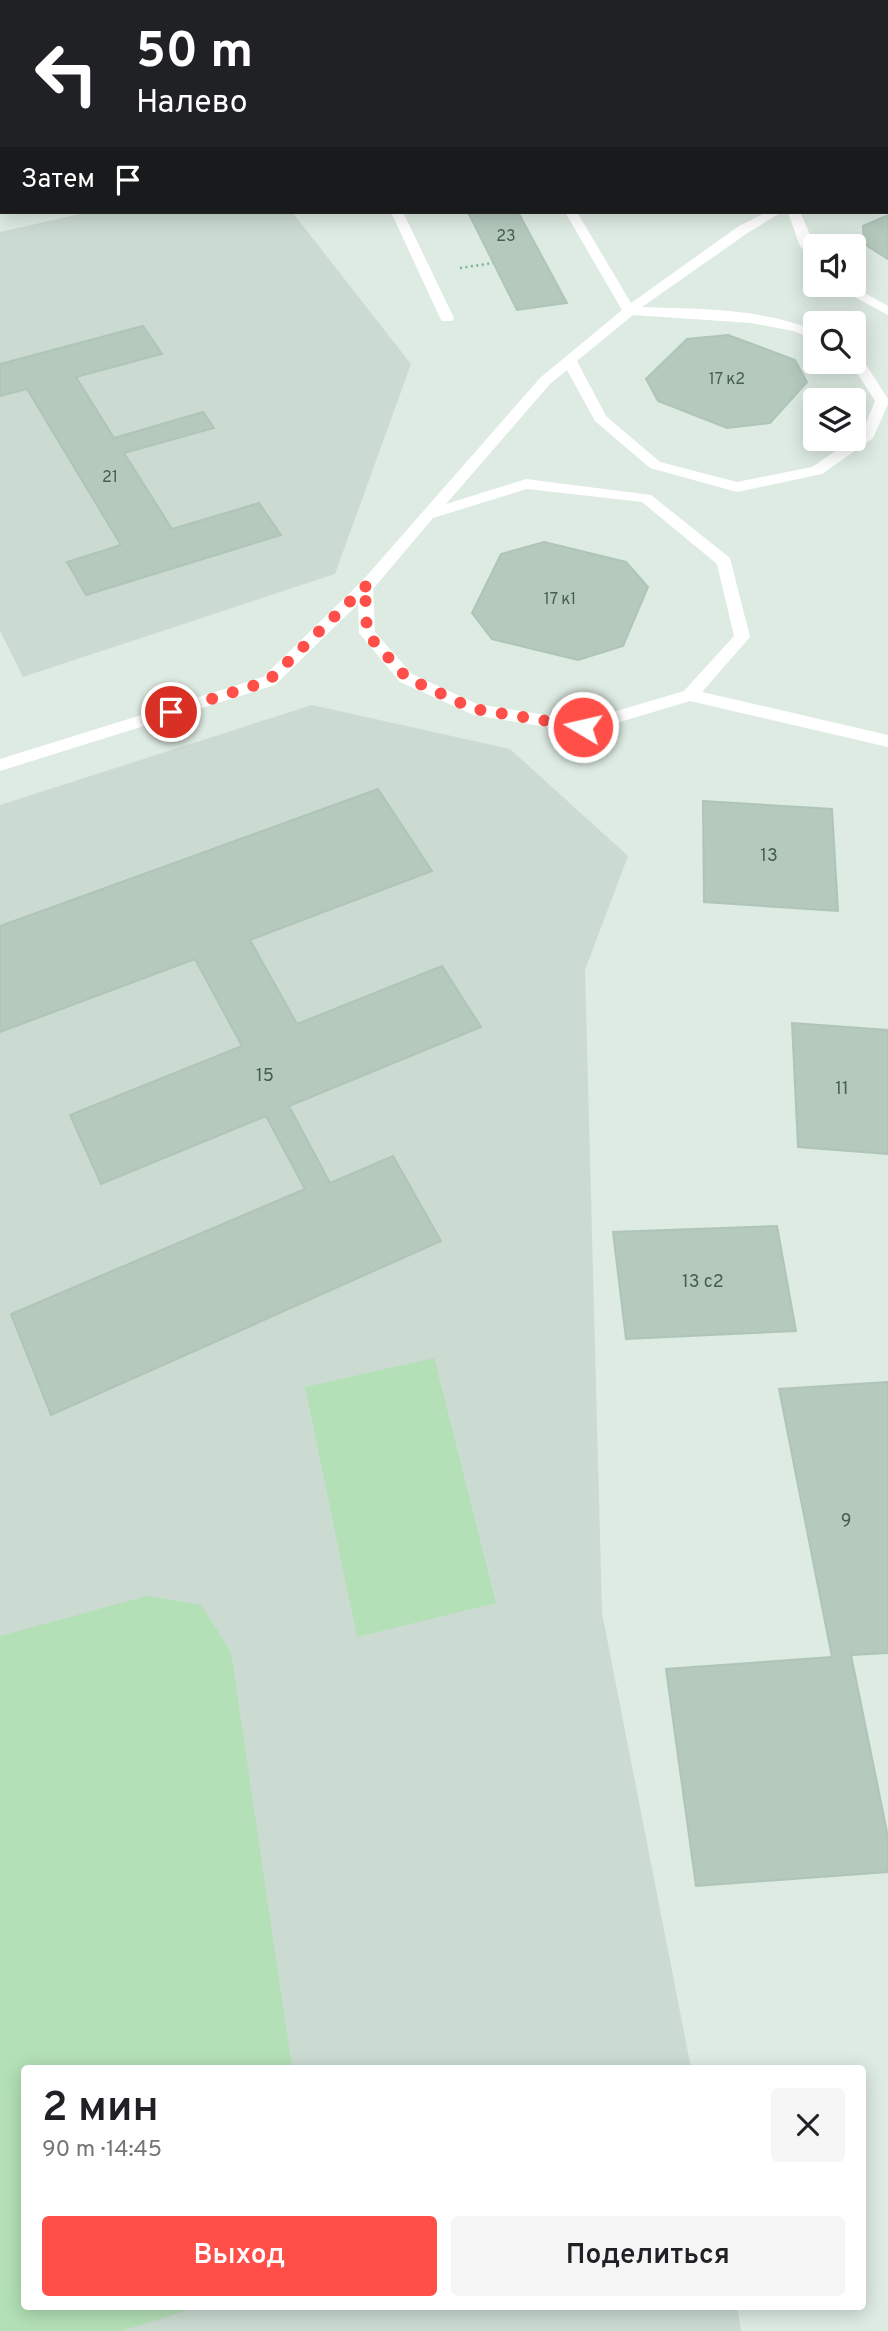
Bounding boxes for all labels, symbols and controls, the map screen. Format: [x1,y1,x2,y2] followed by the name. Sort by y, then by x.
[136,23,253,85] text: 50 m
[21,28,112,119] icon: left
[136,84,248,124] text: Налево
[109,161,147,199] icon: arrive
[21,164,95,197] text: Затем
[496,227,516,247] house number: 23
[803,234,866,451] map controls
[803,234,866,297] button: sound
[803,311,866,374] button: search
[709,370,745,390] house number: 17 к2
[803,388,866,451] button: layers
[102,468,118,488] house number: 21
[544,590,576,610] house number: 17 к1
[141,682,201,742] pin
[546,690,620,764] position arrow
[152,693,190,731] icon: arrive
[760,845,778,868] house number: 13
[256,1065,274,1088] house number: 15
[835,1078,849,1101] house number: 11
[682,1271,724,1294] house number: 13 с2
[841,1510,851,1533] house number: 9
[42,2083,159,2136] text: 2 мин
[771,2088,845,2162] button: close
[42,2136,162,2165] text: 90 m · 14:45
[42,2216,437,2296] button: Выход
[451,2216,845,2296] button: Поделиться

